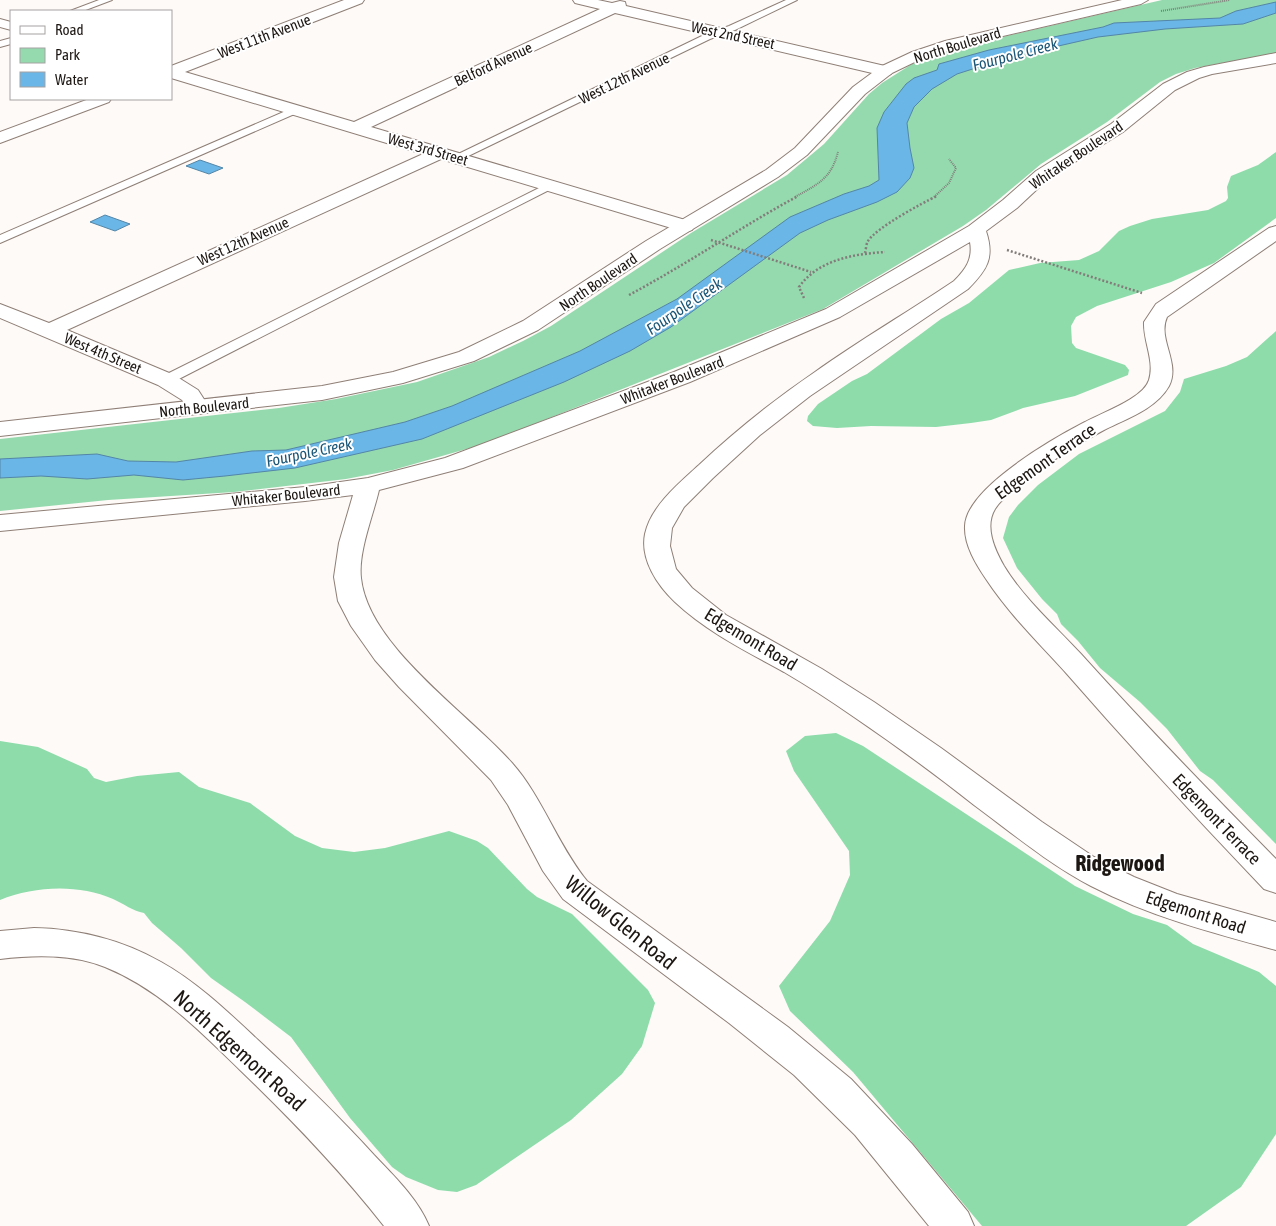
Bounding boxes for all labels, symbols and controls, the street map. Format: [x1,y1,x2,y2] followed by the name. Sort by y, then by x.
[10,10,172,100] legend
[215,10,313,62] street label: West 11th Avenue
[690,18,776,52] street label: West 2nd Street
[55,21,84,38] text: Road
[911,24,1003,66] street label: North Boulevard
[970,34,1061,75] water label: Fourpole Creek
[451,38,535,89] street label: Belford Avenue
[55,46,80,63] text: Park
[576,49,672,107] street label: West 12th Avenue
[55,71,88,88] text: Water
[1026,117,1126,193] street label: Whitaker Boulevard
[386,129,470,169] street label: West 3rd Street
[195,213,291,269] street label: West 12th Avenue
[556,250,640,314] street label: North Boulevard
[643,274,727,339] water label: Fourpole Creek
[62,329,144,377] street label: West 4th Street
[618,353,726,407] street label: Whitaker Boulevard
[158,394,250,420] street label: North Boulevard
[991,419,1099,503] street label: Edgemont Terrace
[264,434,355,471] water label: Fourpole Creek
[231,481,341,509] street label: Whitaker Boulevard
[701,603,801,675] street label: Edgemont Road
[1168,769,1266,869] street label: Edgemont Terrace
[1075,850,1165,876] district label: Ridgewood
[561,870,681,974] street label: Willow Glen Road
[1143,886,1249,938] street label: Edgemont Road
[169,985,311,1115] street label: North Edgemont Road

